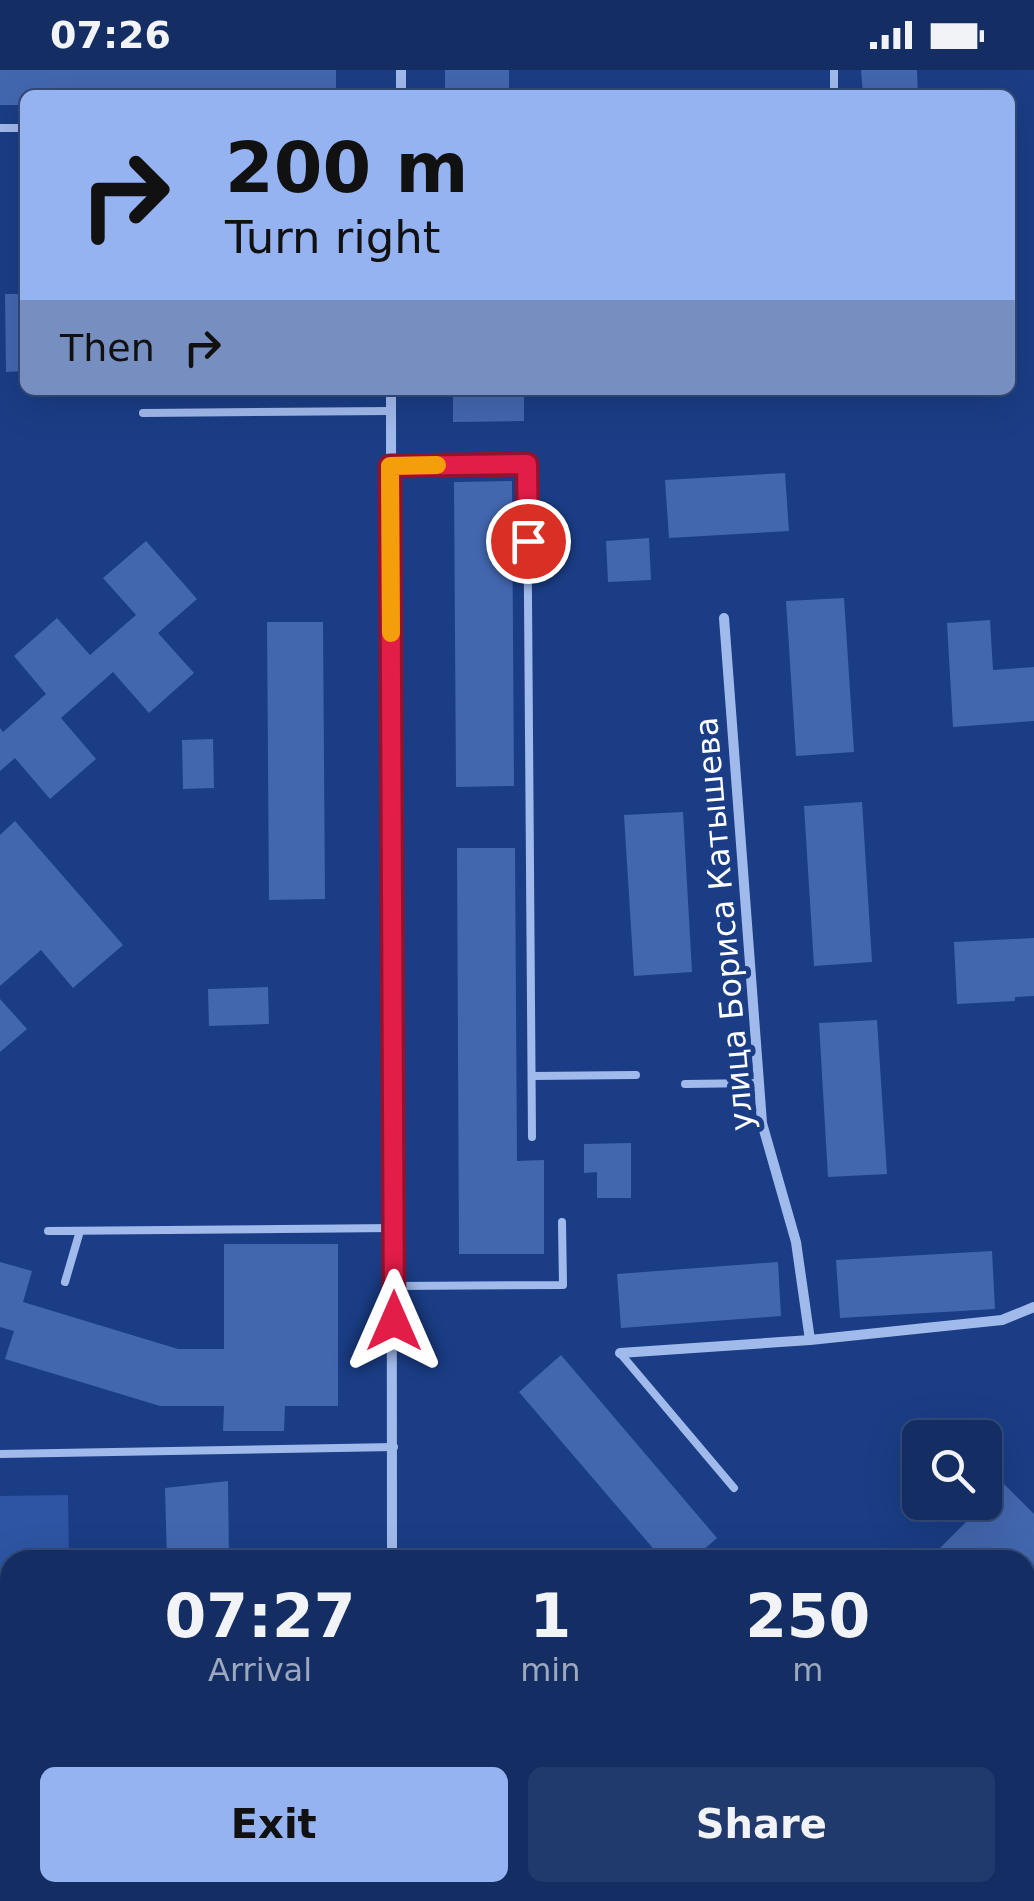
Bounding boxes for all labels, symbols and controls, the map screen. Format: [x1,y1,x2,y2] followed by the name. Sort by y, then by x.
[50,13,171,57] text: 07:26
[225,127,468,209] text: 200 m
[60,130,190,260] icon: right
[225,211,440,264] text: Turn right
[175,320,230,375] icon: right
[60,326,155,370] text: Then
[486,499,571,584] pin
[501,514,556,569] icon: arrive
[687,715,761,1133] street label: улица Бориса Катышева
[342,1269,446,1373] position arrow
[902,1420,1002,1520] map controls
[902,1420,1002,1520] button: search
[165,1581,356,1651] text: 07:27
[529,1581,571,1651] text: 1
[745,1581,870,1651] text: 250
[208,1651,312,1689] text: Arrival
[520,1651,581,1689] text: min
[792,1651,823,1689] text: m
[40,1767,508,1882] button: Exit
[528,1767,995,1882] button: Share

